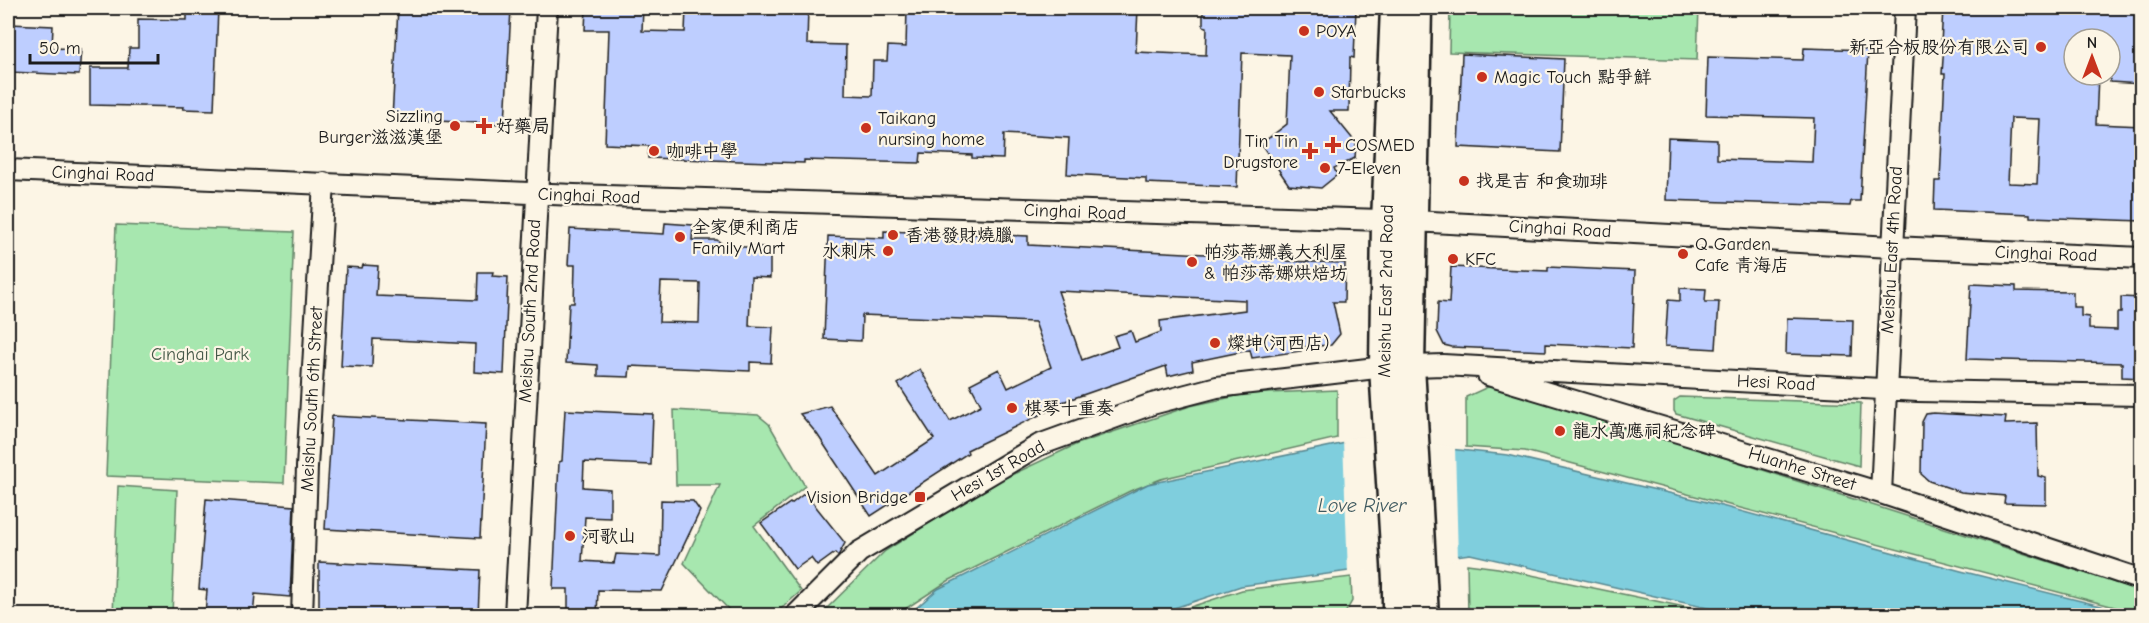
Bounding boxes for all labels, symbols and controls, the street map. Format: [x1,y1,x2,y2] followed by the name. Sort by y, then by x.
[1316,21,1357,42] place label: POYA
[1297,24,1311,38] marker: POYA
[30,27,158,65] scale bar
[2062,27,2122,87] north arrow
[2087,34,2097,52] text: N
[1849,37,2029,58] place label: 新亞合板股份有限公司
[39,38,81,59] text: 50 m
[2034,40,2048,54] marker: 新亞合板股份有限公司
[1494,67,1651,88] place label: Magic Touch 點爭鮮
[1475,70,1489,84] marker: Magic Touch 點爭鮮
[1331,82,1406,103] place label: Starbucks
[1312,85,1326,99] marker: Starbucks
[318,106,443,148] place label: Sizzling Burger滋滋漢堡
[878,108,984,150] place label: Taikang nursing home
[496,116,550,137] place label: 好藥局
[448,119,462,133] marker: Sizzling Burger滋滋漢堡
[477,119,491,133] marker: 好藥局
[859,121,873,135] marker: Taikang nursing home
[1223,131,1298,173] place label: Tin Tin Drugstore
[1345,135,1415,156] place label: COSMED
[1326,138,1340,152] marker: COSMED
[666,141,738,162] place label: 咖啡中學
[647,144,661,158] marker: 咖啡中學
[1303,144,1317,158] marker: Tin Tin Drugstore
[1337,158,1401,179] place label: 7-Eleven
[1318,161,1332,175] marker: 7-Eleven
[51,162,155,186] street label: Cinghai Road
[1877,166,1907,334] street label: Meishu East 4th Road
[1476,171,1608,192] place label: 找是吉 和食珈琲
[1457,174,1471,188] marker: 找是吉 和食珈琲
[537,184,641,208] street label: Cinghai Road
[1023,200,1127,224] street label: Cinghai Road
[1374,204,1398,378] street label: Meishu East 2nd Road
[1508,216,1612,242] street label: Cinghai Road
[692,217,800,259] place label: 全家便利商店 Family Mart
[515,219,545,403] street label: Meishu South 2nd Road
[905,225,1014,246] place label: 香港發財燒臘
[886,228,900,242] marker: 香港發財燒臘
[673,230,687,244] marker: 全家便利商店 Family Mart
[1695,234,1789,276] place label: Q Garden Cafe 青海店
[822,241,876,262] place label: 水刺床
[1204,242,1348,284] place label: 帕莎蒂娜義大利屋 & 帕莎蒂娜烘焙坊
[1994,242,2098,266] street label: Cinghai Road
[881,244,895,258] marker: 水刺床
[1676,247,1690,261] marker: Q Garden Cafe 青海店
[1465,249,1496,270] place label: KFC
[1446,252,1460,266] marker: KFC
[1185,255,1199,269] marker: 帕莎蒂娜義大利屋 & 帕莎蒂娜烘焙坊
[297,305,327,492] street label: Meishu South 6th Street
[1227,333,1329,354] place label: 燦坤(河西店)
[1208,336,1222,350] marker: 燦坤(河西店)
[151,344,249,365] park label: Cinghai Park
[1736,370,1816,396] street label: Hesi Road
[1024,398,1114,419] place label: 棋琴十重奏
[1005,401,1019,415] marker: 棋琴十重奏
[1572,421,1716,442] place label: 龍水萬應祠紀念碑
[1553,424,1567,438] marker: 龍水萬應祠紀念碑
[948,436,1048,506] street label: Hesi 1st Road
[1746,443,1859,496] street label: Huanhe Street
[807,487,908,508] place label: Vision Bridge
[913,490,927,504] marker: Vision Bridge
[1318,494,1407,517] water label: Love River
[582,526,636,547] place label: 河歌山
[563,529,577,543] marker: 河歌山

